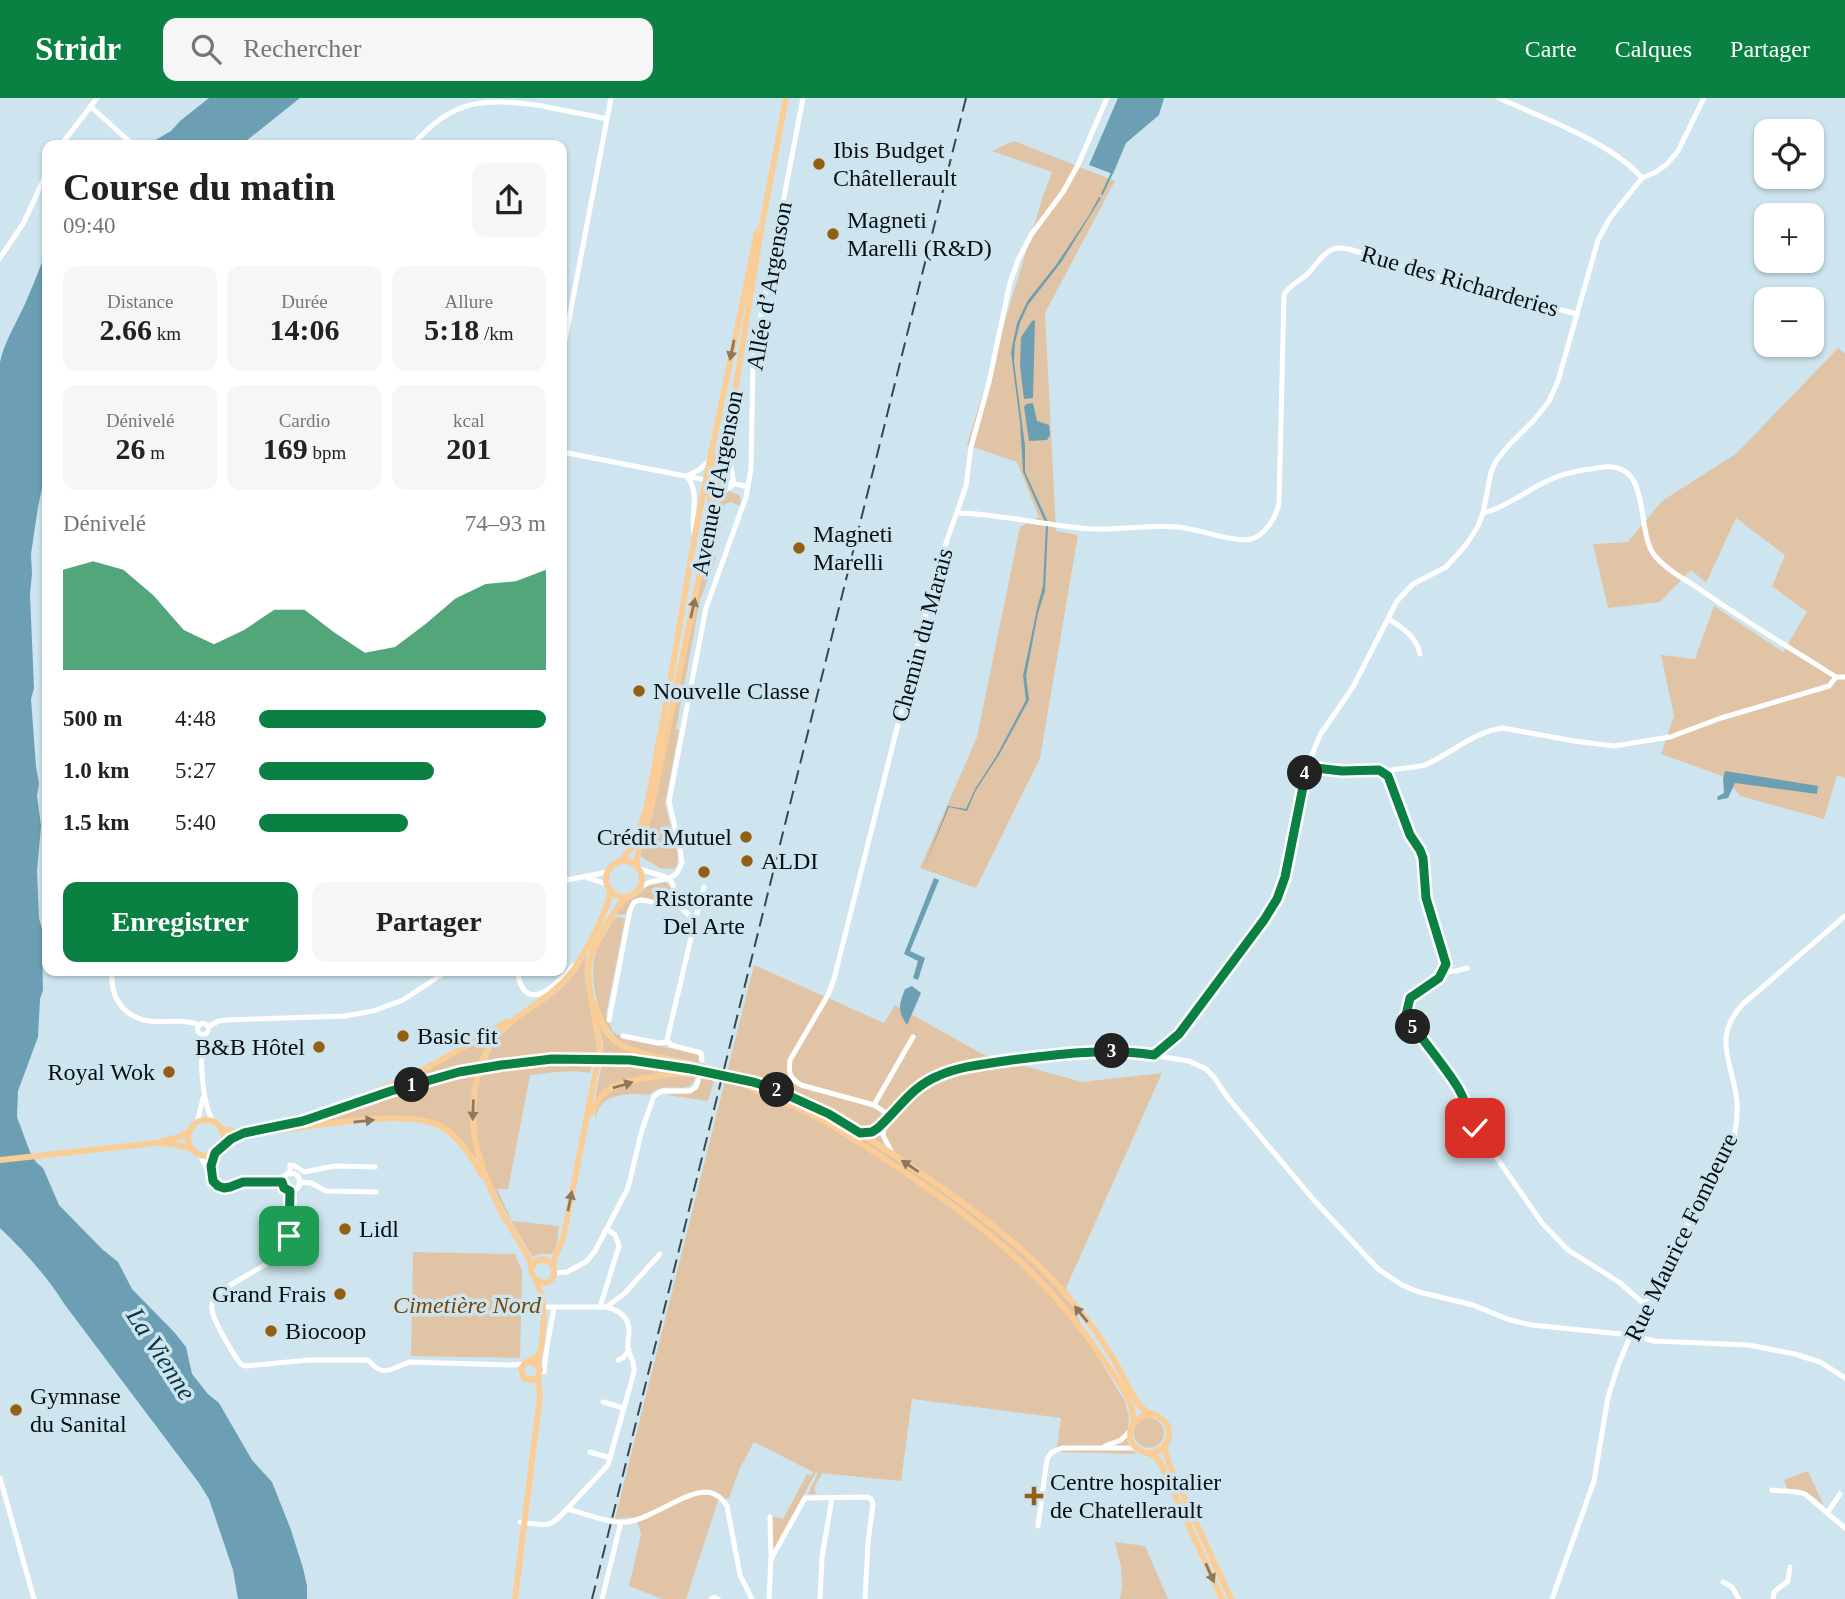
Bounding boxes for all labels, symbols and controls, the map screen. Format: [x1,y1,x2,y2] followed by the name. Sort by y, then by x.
[163,18,653,81] search box
[187,30,225,68] icon: search
[35,31,121,67] text: Stridr
[243,34,362,63] text: Rechercher
[1525,36,1577,62] text: Carte
[1615,36,1692,62] text: Calques
[1730,36,1810,62] text: Partager
[1754,119,1824,357] map controls
[1754,119,1824,189] button: locate
[833,137,957,191] place label: Ibis Budget Châtellerault
[811,156,827,172] marker: Ibis Budget Châtellerault
[472,163,546,237] button: share
[63,166,335,208] text: Course du matin
[741,200,797,372] street label: Allée d’Argenson
[1754,203,1824,273] button: +
[847,207,992,261] place label: Magneti Marelli (R&D)
[63,213,115,238] text: 09:40
[825,226,841,242] marker: Magneti Marelli (R&D)
[1358,240,1562,322] street label: Rue des Richarderies
[1754,287,1824,357] button: −
[107,291,173,312] text: Distance
[281,291,328,312] text: Durée
[445,291,493,312] text: Allure
[99,313,152,346] text: 2.66
[269,313,339,346] text: 14:06
[424,313,479,346] text: 5:18
[152,323,181,344] text: km
[479,323,513,344] text: /km
[727,339,738,361] one-way arrow
[686,388,748,578] street label: Avenue d'Argenson
[106,410,174,431] text: Dénivelé
[279,410,330,431] text: Cardio
[453,410,485,431] text: kcal
[115,432,145,465] text: 26
[263,432,308,465] text: 169
[446,432,491,465] text: 201
[145,442,165,463] text: m
[308,442,346,463] text: bpm
[63,511,146,536] text: Dénivelé
[465,511,546,536] text: 74–93 m
[813,521,893,575] place label: Magneti Marelli
[791,540,807,556] marker: Magneti Marelli
[886,545,958,725] street label: Chemin du Marais
[687,597,698,619] one-way arrow
[653,678,810,704] place label: Nouvelle Classe
[631,683,647,699] marker: Nouvelle Classe
[63,706,122,731] text: 500 m
[175,706,216,731] text: 4:48
[1288,756,1322,790] pin: 4
[63,758,129,783] text: 1.0 km
[175,758,216,783] text: 5:27
[1300,762,1309,783] text: 4
[63,810,129,835] text: 1.5 km
[175,810,216,835] text: 5:40
[597,824,732,850] place label: Crédit Mutuel
[738,829,754,845] marker: Crédit Mutuel
[761,848,818,874] place label: ALDI
[739,853,755,869] marker: ALDI
[696,864,712,880] marker: Ristorante Del Arte
[63,882,298,962] button: Enregistrer
[312,882,546,962] button: Partager
[655,885,753,939] place label: Ristorante Del Arte
[1396,1010,1430,1044] pin: 5
[1408,1016,1417,1037] text: 5
[417,1023,498,1049] place label: Basic fit
[395,1028,411,1044] marker: Basic fit
[195,1034,305,1060] place label: B&B Hôtel
[1094,1034,1130,1068] pin: 3
[311,1039,327,1055] marker: B&B Hôtel
[1107,1040,1116,1061] text: 3
[47,1059,155,1085] place label: Royal Wok
[161,1064,177,1080] marker: Royal Wok
[394,1068,430,1102] pin: 1
[760,1072,794,1108] pin: 2
[407,1074,416,1095] text: 1
[613,1079,634,1089] one-way arrow
[772,1079,781,1100] text: 2
[1445,1098,1505,1158] pin
[468,1099,479,1121] one-way arrow
[1456,1109,1494,1147] icon: check
[353,1115,375,1126] one-way arrow
[1619,1129,1743,1345] street label: Rue Maurice Fombeure
[900,1159,920,1172] one-way arrow
[565,1190,576,1212] one-way arrow
[259,1206,319,1266] pin
[359,1216,399,1242] place label: Lidl
[270,1217,308,1255] icon: arrive
[337,1221,353,1237] marker: Lidl
[212,1281,326,1307] place label: Grand Frais
[332,1286,348,1302] marker: Grand Frais
[393,1292,542,1318] park label: Cimetière Nord
[120,1302,202,1406] water label: La Vienne
[1074,1305,1089,1323] one-way arrow
[285,1318,366,1344] place label: Biocoop
[263,1323,279,1339] marker: Biocoop
[30,1383,127,1437] place label: Gymnase du Sanital
[8,1402,24,1418] marker: Gymnase du Sanital
[1050,1469,1221,1523] place label: Centre hospitalier de Chatellerault
[1024,1486,1044,1506] marker: Centre hospitalier de Chatellerault
[1204,1563,1216,1583] one-way arrow

